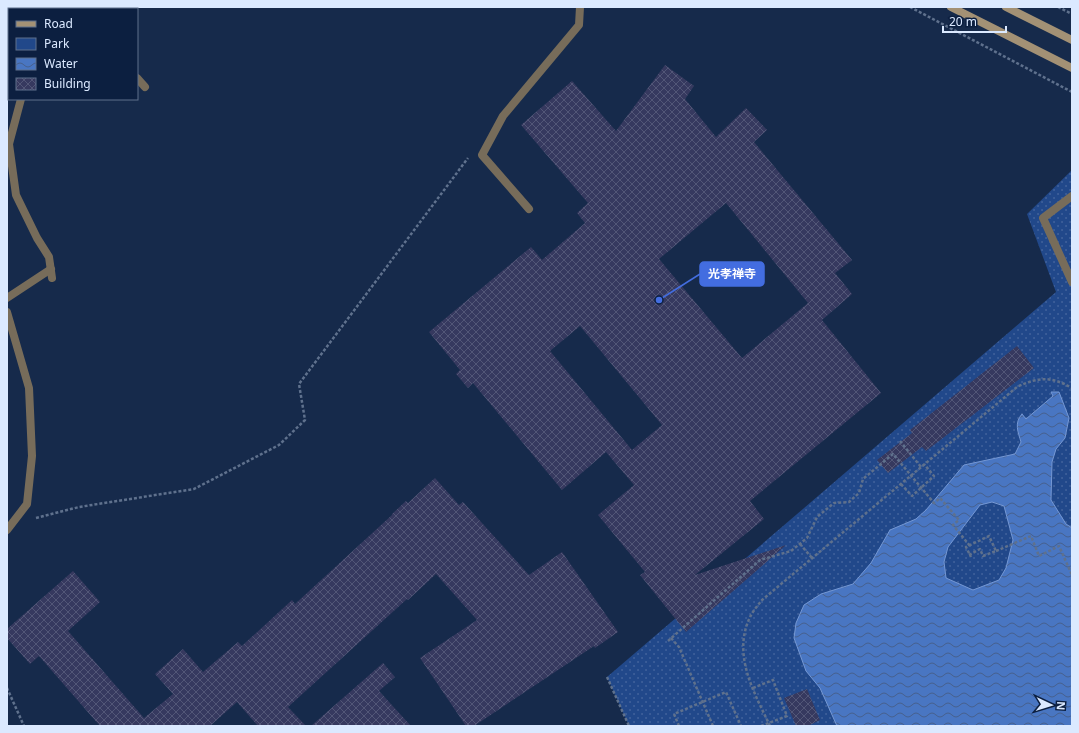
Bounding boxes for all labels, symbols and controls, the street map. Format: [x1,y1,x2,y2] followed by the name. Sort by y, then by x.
[8,8,138,100] legend
[943,8,1006,34] scale bar
[949,13,977,30] text: 20 m
[44,15,73,32] text: Road
[44,35,70,52] text: Park
[44,55,78,72] text: Water
[44,75,91,92] text: Building
[700,262,764,286] callout: 光孝禅寺
[708,265,756,282] text: 光孝禅寺
[1031,685,1071,725] north arrow
[1054,701,1069,711] text: N

